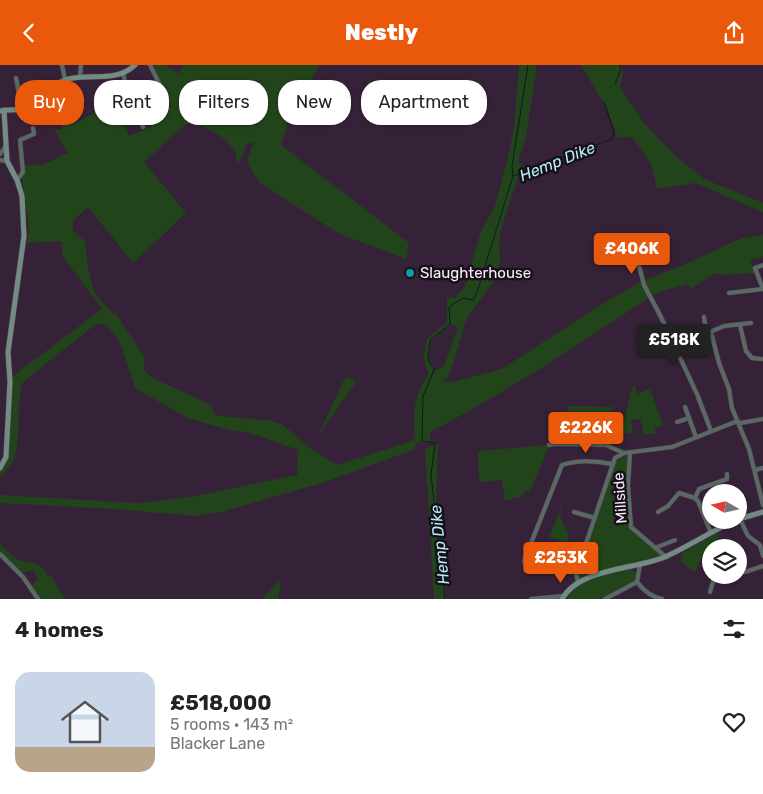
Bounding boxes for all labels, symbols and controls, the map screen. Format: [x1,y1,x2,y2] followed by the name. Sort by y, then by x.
[15,19,43,47] icon: back
[345,19,418,46] text: Nestly
[720,19,748,47] icon: share
[15,80,84,125] chip: Buy
[94,80,169,125] chip: Rent
[179,80,268,125] chip: Filters
[278,80,351,125] chip: New
[361,80,487,125] chip: Apartment
[517,138,598,185] water label: Hemp Dike
[597,233,667,275] pin: £406K
[605,239,659,258] text: £406K
[420,264,531,282] place label: Slaughterhouse
[404,267,416,279] marker: Slaughterhouse
[639,323,709,366] pin: £518K
[648,330,700,349] text: £518K
[551,411,621,454] pin: £226K
[559,418,613,437] text: £226K
[609,472,631,524] street label: Millside
[702,484,748,529] north arrow
[702,484,747,584] map controls
[426,504,453,586] water label: Hemp Dike
[702,539,747,584] button: layers
[526,541,596,584] pin: £253K
[534,548,588,567] text: £253K
[720,615,748,643] icon: filters
[15,617,104,642] text: 4 homes
[170,690,272,715] text: £518,000
[55,692,115,752] icon: home
[720,708,748,736] icon: heart
[170,715,293,734] text: 5 rooms · 143 m²
[170,734,265,753] text: Blacker Lane

